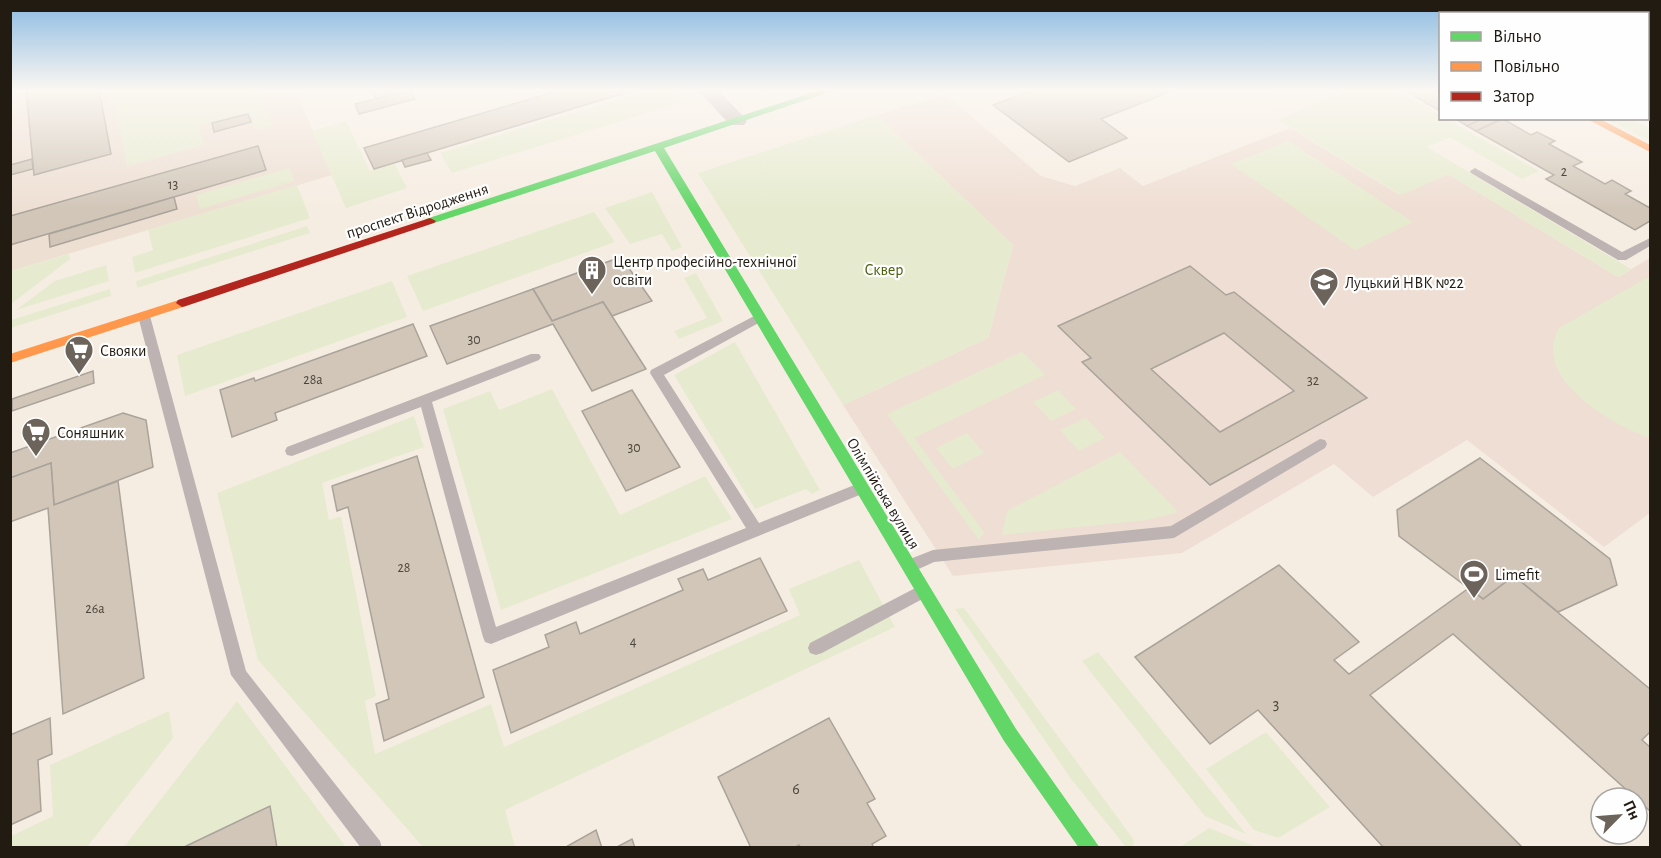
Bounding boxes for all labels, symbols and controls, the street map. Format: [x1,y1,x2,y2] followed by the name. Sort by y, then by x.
[1439,12,1649,120] legend
[1493,28,1541,46] text: Вільно
[1493,58,1560,76] text: Повільно
[1493,88,1534,106] text: Затор
[1561,165,1567,179] house number: 2
[168,178,179,192] house number: 13
[344,180,490,241] street label: проспект Відродження
[576,254,608,296] building icon: Центр професійно-технічної освіти
[613,254,797,288] place label: Центр професійно-технічної освіти
[865,262,903,278] park label: Сквер
[1308,266,1340,308] school or university icon: Луцький НВК №22
[1345,275,1464,292] place label: Луцький НВК №22
[467,333,481,347] house number: 30
[63,334,95,376] supermarket icon: Свояки
[100,343,147,359] place label: Свояки
[303,373,323,387] house number: 28а
[1307,374,1319,388] house number: 32
[20,416,52,458] supermarket icon: Соняшник
[57,425,125,441] place label: Соняшник
[843,435,923,553] street label: Олімпійська вулиця
[627,441,641,455] house number: 30
[1458,558,1490,600] sports icon: Limefit
[397,561,411,575] house number: 28
[1495,567,1540,583] place label: Limefit
[85,602,105,616] house number: 26а
[630,635,637,649] house number: 4
[1273,696,1279,712] house number: 3
[792,781,800,797] house number: 6
[1589,786,1649,846] north arrow
[1620,798,1643,822] text: Пн

